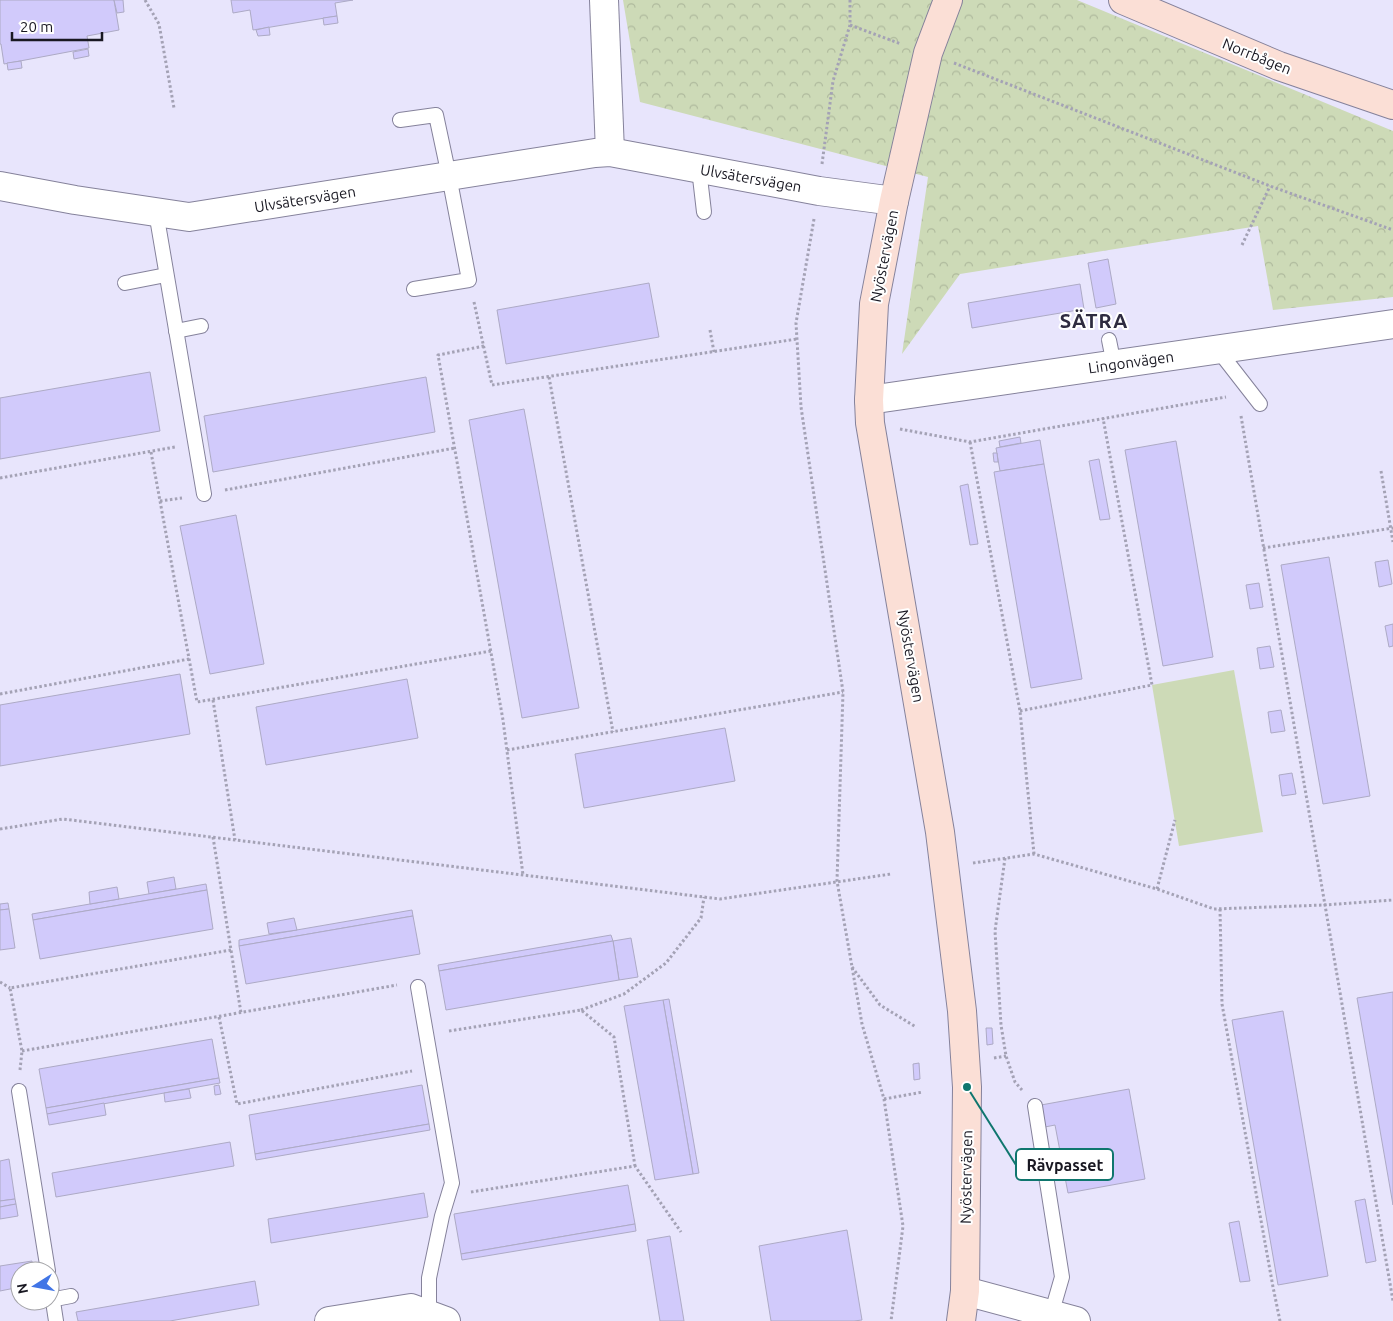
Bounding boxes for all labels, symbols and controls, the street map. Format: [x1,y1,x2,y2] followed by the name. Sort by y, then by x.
[12,10,102,42] scale bar
[20,18,53,35] text: 20 m
[1220,34,1294,78] street label: Norrbågen
[699,161,803,195] street label: Ulvsätersvägen
[253,183,357,215] street label: Ulvsätersvägen
[867,208,901,304] street label: Nyöstervägen
[1060,309,1128,332] district label: SÄTRA
[1087,348,1175,376] street label: Lingonvägen
[894,608,928,704] street label: Nyöstervägen
[957,1130,975,1224] street label: Nyöstervägen
[1016,1149,1113,1180] callout: Rävpasset
[1027,1156,1103,1174] text: Rävpasset
[10,1261,60,1311] north arrow
[13,1282,31,1295] text: N

